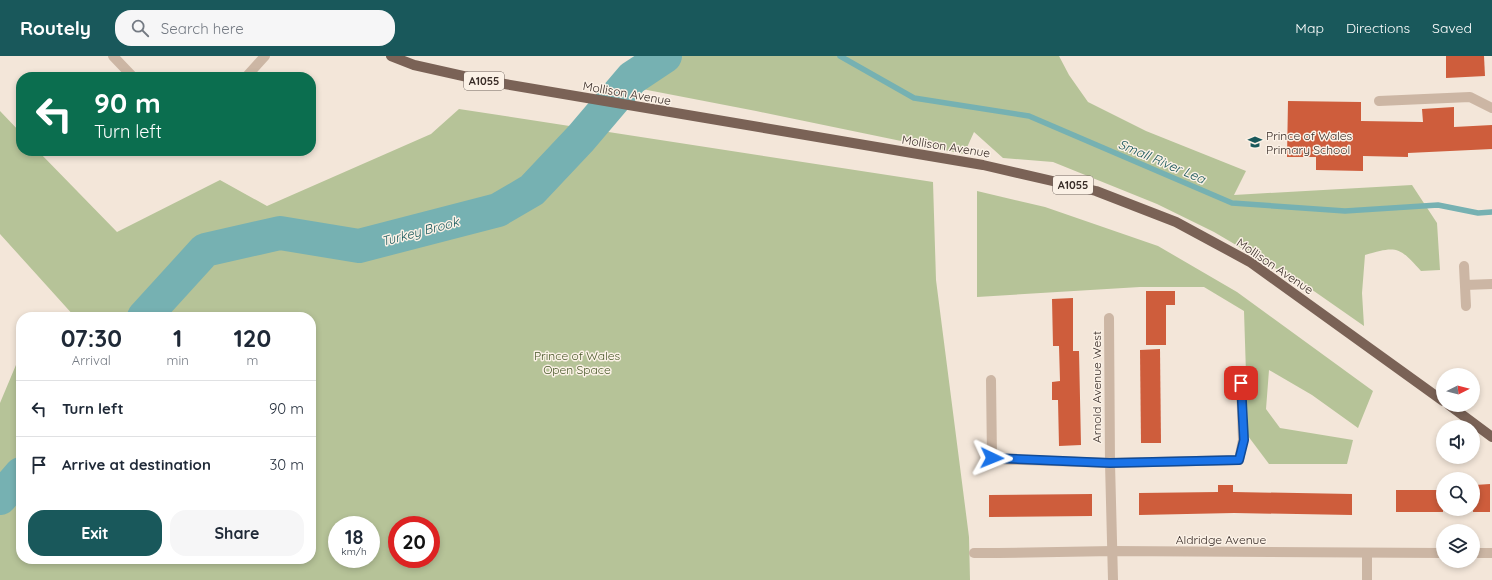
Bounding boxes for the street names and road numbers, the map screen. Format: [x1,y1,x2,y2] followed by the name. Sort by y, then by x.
[464,72,504,90] road number: A1055
[582,78,673,108] street label: Mollison Avenue
[901,132,992,160] street label: Mollison Avenue
[1053,176,1093,194] road number: A1055
[1234,235,1316,297] street label: Mollison Avenue
[1089,331,1104,443] street label: Arnold Avenue West
[1176,532,1266,547] street label: Aldridge Avenue

